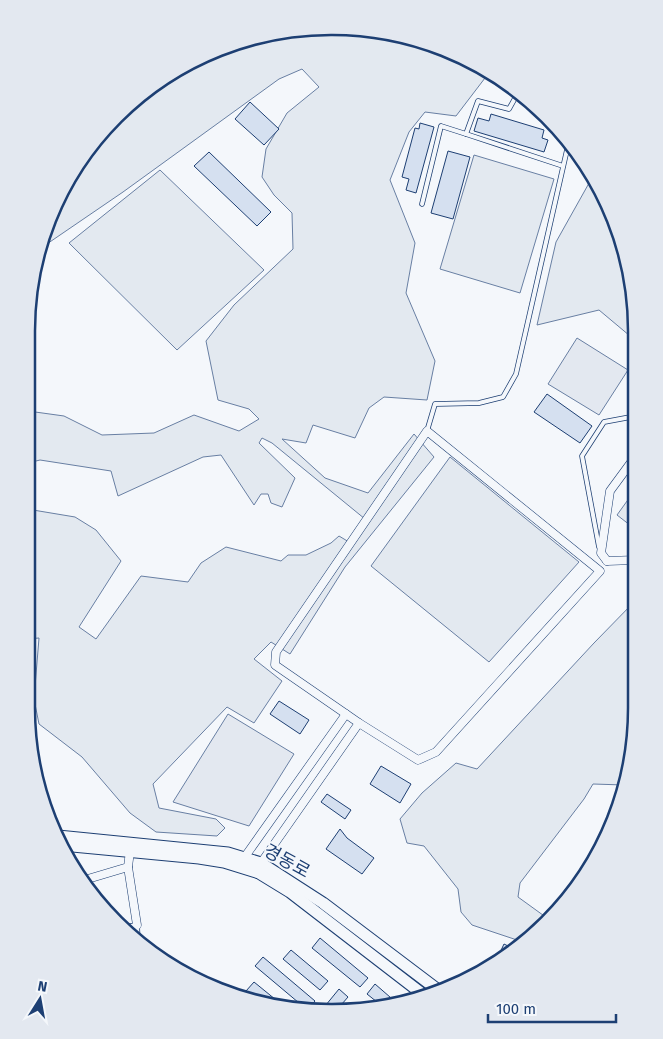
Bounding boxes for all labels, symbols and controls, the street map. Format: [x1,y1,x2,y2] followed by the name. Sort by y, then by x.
[260,839,314,883] street label: 경동로
[15,974,65,1024] north arrow
[36,977,49,996] text: N
[488,992,616,1024] scale bar
[496,1000,536,1018] text: 100 m

